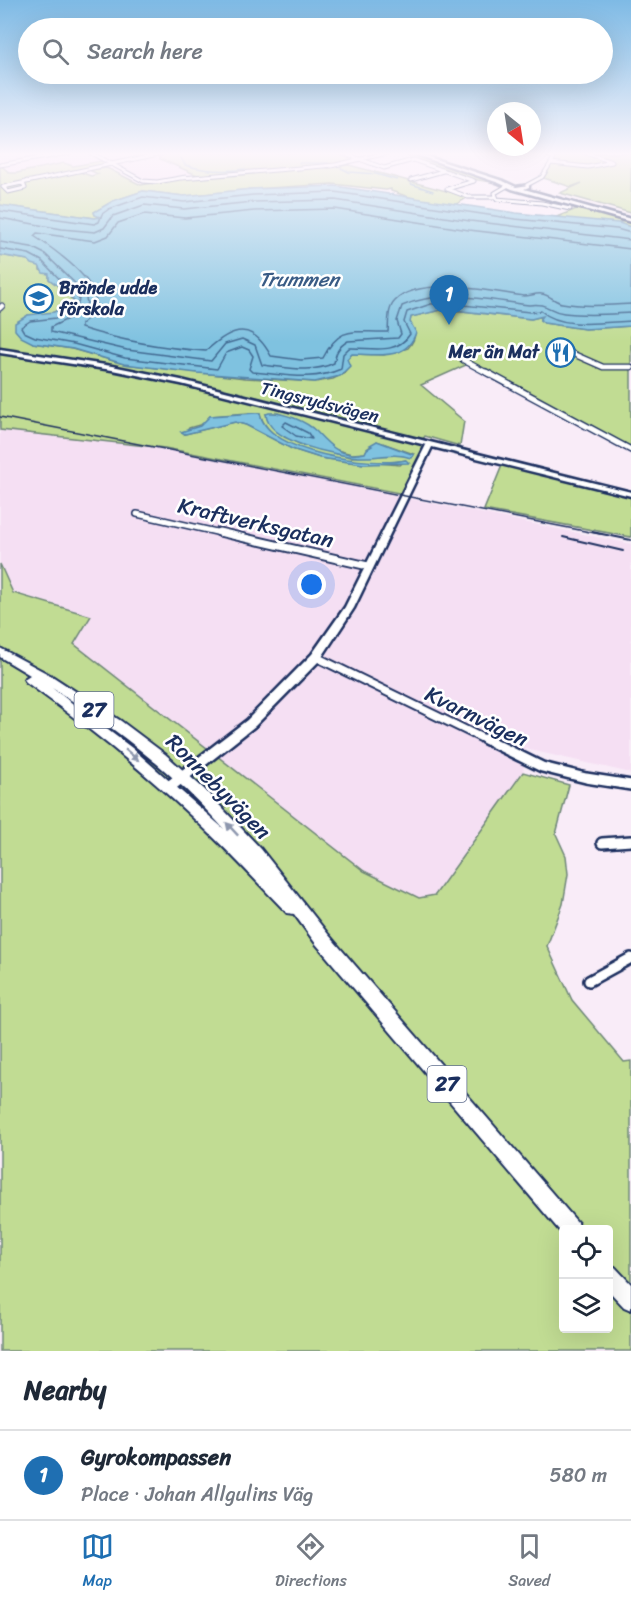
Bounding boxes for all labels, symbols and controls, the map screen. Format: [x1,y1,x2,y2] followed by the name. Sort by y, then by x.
[18,18,613,84] search box
[87,32,203,71] text: Search here
[39,35,72,68] icon: search
[487,102,541,156] north arrow
[259,262,341,297] water label: Trummen
[59,272,158,325] place label: Brände udde förskola
[430,276,468,325] pin: 1
[22,282,54,314] school or university icon: Brände udde förskola
[448,336,541,368] place label: Mer än Mat
[544,336,576,368] restaurant icon: Mer än Mat
[257,372,383,432] street label: Tingsrydsvägen
[174,486,338,559] street label: Kraftverksgatan
[297,570,326,599] your location
[418,675,535,758] street label: Kvarnvägen
[74,692,113,728] road number: 27
[156,724,281,849] street label: Ronnebyvägen
[124,749,140,762] one-way arrow
[225,821,239,836] one-way arrow
[428,1066,466,1102] road number: 27
[559,1225,613,1333] map controls
[559,1225,613,1279] button: locate
[559,1279,613,1333] button: layers
[24,1367,106,1413] text: Nearby
[81,1438,231,1477] text: Gyrokompassen
[39,1458,48,1493] text: 1
[550,1458,607,1493] text: 580 m
[81,1477,313,1512] text: Place · Johan Allgulins Väg
[81,1530,114,1595] tab: Map
[275,1530,347,1595] tab: Directions
[508,1530,550,1595] tab: Saved

